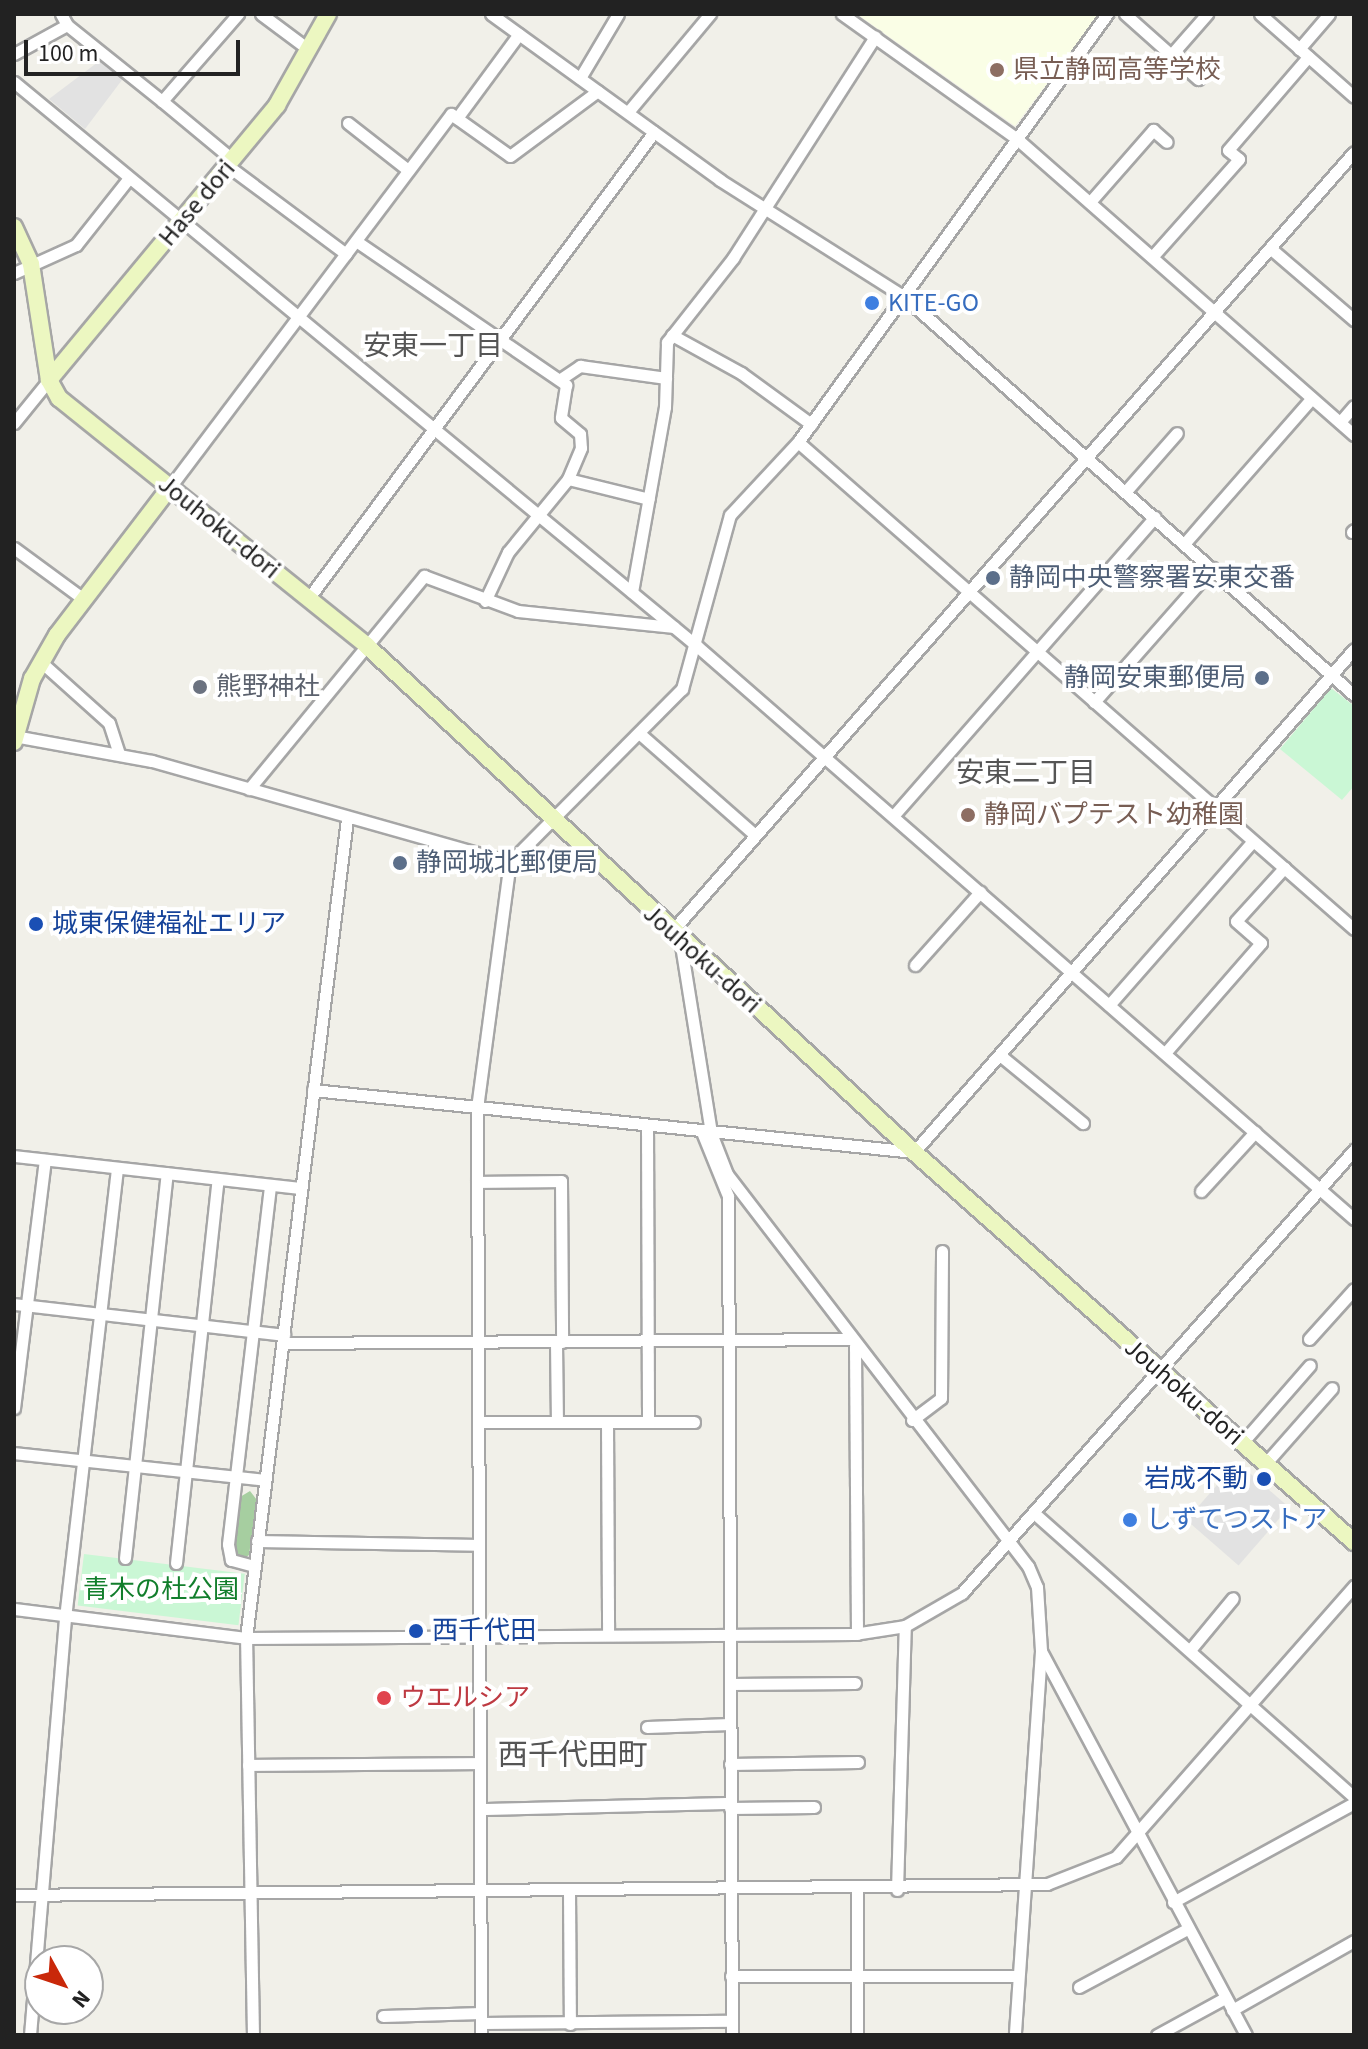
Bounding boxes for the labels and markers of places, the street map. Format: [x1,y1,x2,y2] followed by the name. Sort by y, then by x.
[1013,54,1221,86] place label: 県立静岡高等学校
[988,61,1006,79] marker: 県立静岡高等学校
[888,287,979,319] place label: KITE-GO
[863,294,881,312] marker: KITE-GO
[1009,562,1295,594] place label: 静岡中央警察署安東交番
[984,569,1002,587] marker: 静岡中央警察署安東交番
[1064,662,1246,694] place label: 静岡安東郵便局
[1253,669,1271,687] marker: 静岡安東郵便局
[216,671,320,703] place label: 熊野神社
[191,678,209,696] marker: 熊野神社
[984,799,1244,831] place label: 静岡バプテスト幼稚園
[959,806,977,824] marker: 静岡バプテスト幼稚園
[416,847,598,879] place label: 静岡城北郵便局
[391,854,409,872] marker: 静岡城北郵便局
[52,908,286,940] place label: 城東保健福祉エリア
[27,915,45,933] marker: 城東保健福祉エリア
[1144,1463,1248,1495] place label: 岩成不動
[1255,1470,1273,1488] marker: 岩成不動
[1146,1504,1328,1536] place label: しずてつストア
[1121,1511,1139,1529] marker: しずてつストア
[432,1615,536,1647] place label: 西千代田
[407,1622,425,1640] marker: 西千代田
[400,1682,530,1714] place label: ウエルシア
[375,1689,393,1707] marker: ウエルシア

